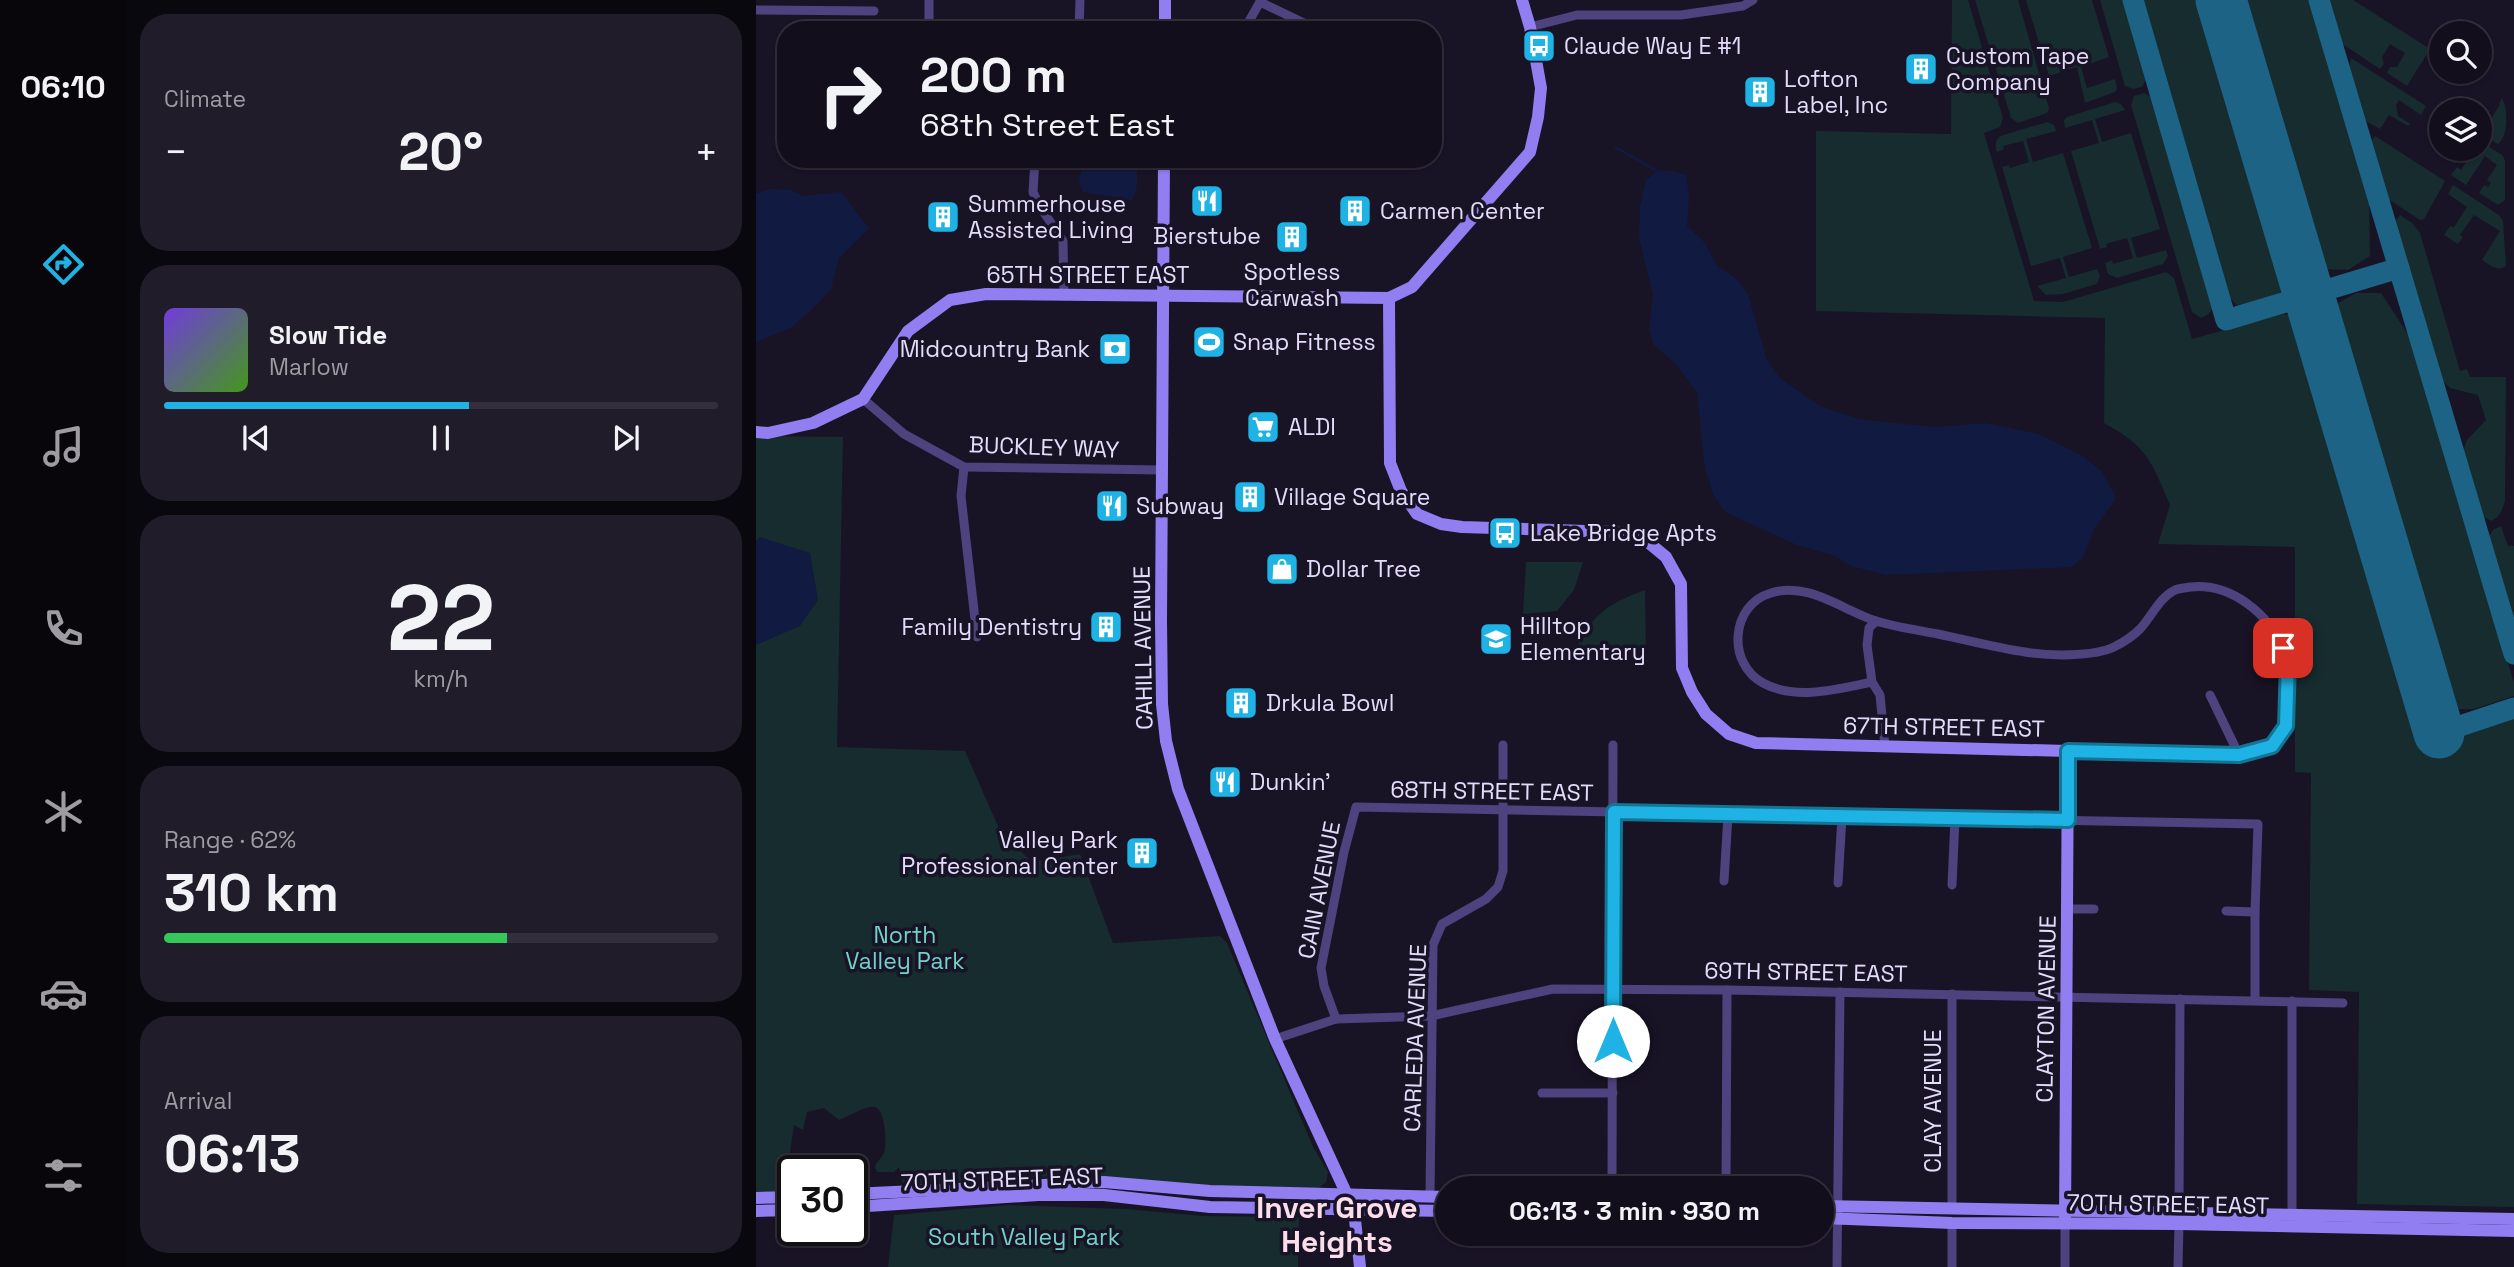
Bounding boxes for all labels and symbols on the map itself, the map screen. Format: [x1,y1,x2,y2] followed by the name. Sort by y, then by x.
[1520,27,1558,65] bus stop icon: Claude Way E #1
[1564,31,1741,61] place label: Claude Way E #1
[1946,41,2089,97] place label: Custom Tape Company
[1902,50,1940,88] building icon: Custom Tape Company
[1784,64,1888,120] place label: Lofton Label, Inc
[1741,73,1779,111] building icon: Lofton Label, Inc
[1188,182,1226,220] restaurant icon: Bierstube
[968,189,1134,245] place label: Summerhouse Assisted Living
[1336,192,1374,230] building icon: Carmen Center
[1380,196,1545,226] place label: Carmen Center
[924,198,962,236] building icon: Summerhouse Assisted Living
[1273,218,1311,256] building icon: Spotless Carwash
[1153,221,1261,251] place label: Bierstube
[1244,257,1340,313] place label: Spotless Carwash
[987,260,1189,290] street label: 65TH STREET EAST
[1190,323,1228,361] sports icon: Snap Fitness
[1233,327,1376,357] place label: Snap Fitness
[1096,330,1134,368] bank icon: Midcountry Bank
[900,334,1090,364] place label: Midcountry Bank
[1244,408,1282,446] supermarket icon: ALDI
[1288,412,1336,442] place label: ALDI
[968,429,1120,465] street label: BUCKLEY WAY
[1231,478,1269,516] building icon: Village Square
[1274,482,1430,512] place label: Village Square
[1093,487,1131,525] restaurant icon: Subway
[1136,491,1224,521] place label: Subway
[1486,514,1524,552] bus stop icon: Lake Bridge Apts
[1530,518,1717,548] place label: Lake Bridge Apts
[1263,550,1301,588] shop icon: Dollar Tree
[1306,554,1421,584] place label: Dollar Tree
[1127,566,1159,730] street label: CAHILL AVENUE
[1087,608,1125,646] building icon: Family Dentistry
[1520,611,1646,667] place label: Hilltop Elementary
[901,612,1082,642] place label: Family Dentistry
[2253,618,2313,678] pin
[1477,620,1515,658] school or university icon: Hilltop Elementary
[1222,684,1260,722] building icon: Drkula Bowl
[1266,688,1394,718] place label: Drkula Bowl
[1843,710,2045,744] street label: 67TH STREET EAST
[1206,763,1244,801] restaurant icon: Dunkin'
[1250,767,1331,797] place label: Dunkin'
[1390,774,1594,808] street label: 68TH STREET EAST
[1291,819,1347,961] street label: CAIN AVENUE
[901,825,1118,881] place label: Valley Park Professional Center
[1123,834,1161,872] building icon: Valley Park Professional Center
[2029,915,2063,1103] street label: CLAYTON AVENUE
[845,920,965,976] park label: North Valley Park
[1397,944,1433,1132] street label: CARLEDA AVENUE
[1704,955,1908,989] street label: 69TH STREET EAST
[1576,1004,1650,1078] position arrow
[1918,1029,1948,1173] street label: CLAY AVENUE
[777,1155,868,1246] speed limit sign: 30
[900,1160,1104,1198] street label: 70TH STREET EAST
[2066,1187,2270,1221] street label: 70TH STREET EAST
[1256,1188,1418,1261] district label: Inver Grove Heights
[928,1222,1120,1252] park label: South Valley Park

